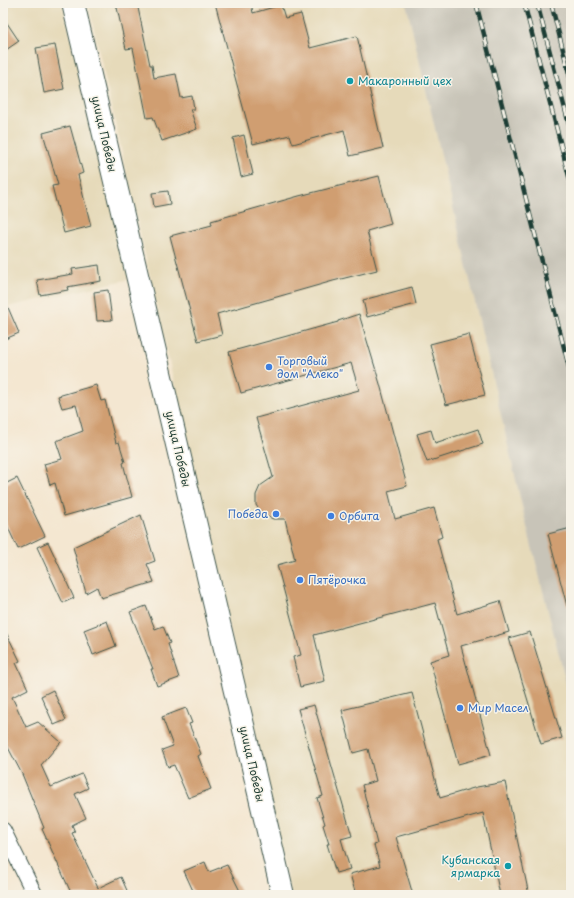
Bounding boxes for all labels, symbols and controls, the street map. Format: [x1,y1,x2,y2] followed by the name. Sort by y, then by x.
[358,72,452,89] place label: Макаронный цех
[345,76,355,86] marker: Макаронный цех
[87,94,121,174] street label: улица Победы
[277,352,343,382] place label: Торговый дом "Алеко"
[264,362,274,372] marker: Торговый дом "Алеко"
[161,409,195,489] street label: улица Победы
[228,505,268,522] place label: Победа
[339,507,379,524] place label: Орбита
[271,509,281,519] marker: Победа
[326,511,336,521] marker: Орбита
[308,571,366,588] place label: Пятёрочка
[295,575,305,585] marker: Пятёрочка
[468,699,529,716] place label: Мир Масел
[455,703,465,713] marker: Мир Масел
[235,724,269,804] street label: улица Победы
[442,851,500,881] place label: Кубанская ярмарка
[503,861,513,871] marker: Кубанская ярмарка

